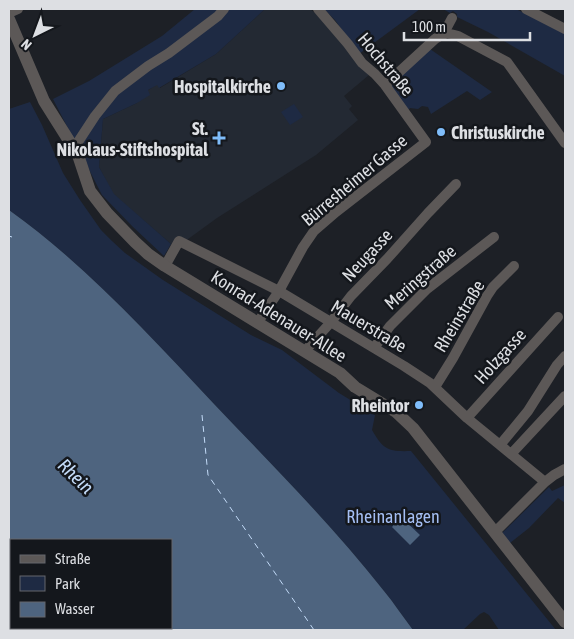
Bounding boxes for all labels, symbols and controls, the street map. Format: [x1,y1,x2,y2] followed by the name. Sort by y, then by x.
[10,10,60,60] north arrow
[404,10,530,42] scale bar
[412,18,446,35] text: 100 m
[354,28,418,100] street label: Hochstraße
[18,36,35,53] text: N
[174,76,271,97] place label: Hospitalkirche
[275,80,287,92] marker: Hospitalkirche
[57,118,208,160] place label: St. Nikolaus-Stiftshospital
[451,122,545,143] place label: Christuskirche
[435,126,447,138] marker: Christuskirche
[297,130,411,230] street label: Bürresheimer Gasse
[212,131,226,145] marker: St. Nikolaus-Stiftshospital
[337,224,397,286] street label: Neugasse
[380,240,460,314] street label: Meringstraße
[207,266,351,366] street label: Konrad-Adenauer-Allee
[429,276,489,356] street label: Rheinstraße
[328,295,410,357] street label: Mauerstraße
[470,324,530,388] street label: Holzgasse
[351,395,410,416] place label: Rheintor
[413,399,425,411] marker: Rheintor
[54,454,98,498] water label: Rhein
[346,506,440,527] park label: Rheinanlagen
[10,539,172,629] legend
[55,550,91,567] text: Straße
[55,575,80,592] text: Park
[55,600,95,617] text: Wasser

